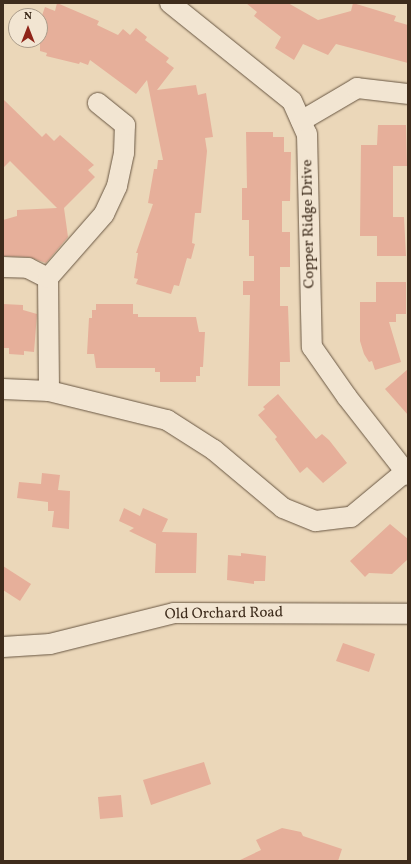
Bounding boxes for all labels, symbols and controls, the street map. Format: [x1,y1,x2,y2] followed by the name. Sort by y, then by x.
[8,8,48,48] north arrow
[24,9,32,24] text: N
[299,159,319,289] street label: Copper Ridge Drive
[165,604,283,624] street label: Old Orchard Road

